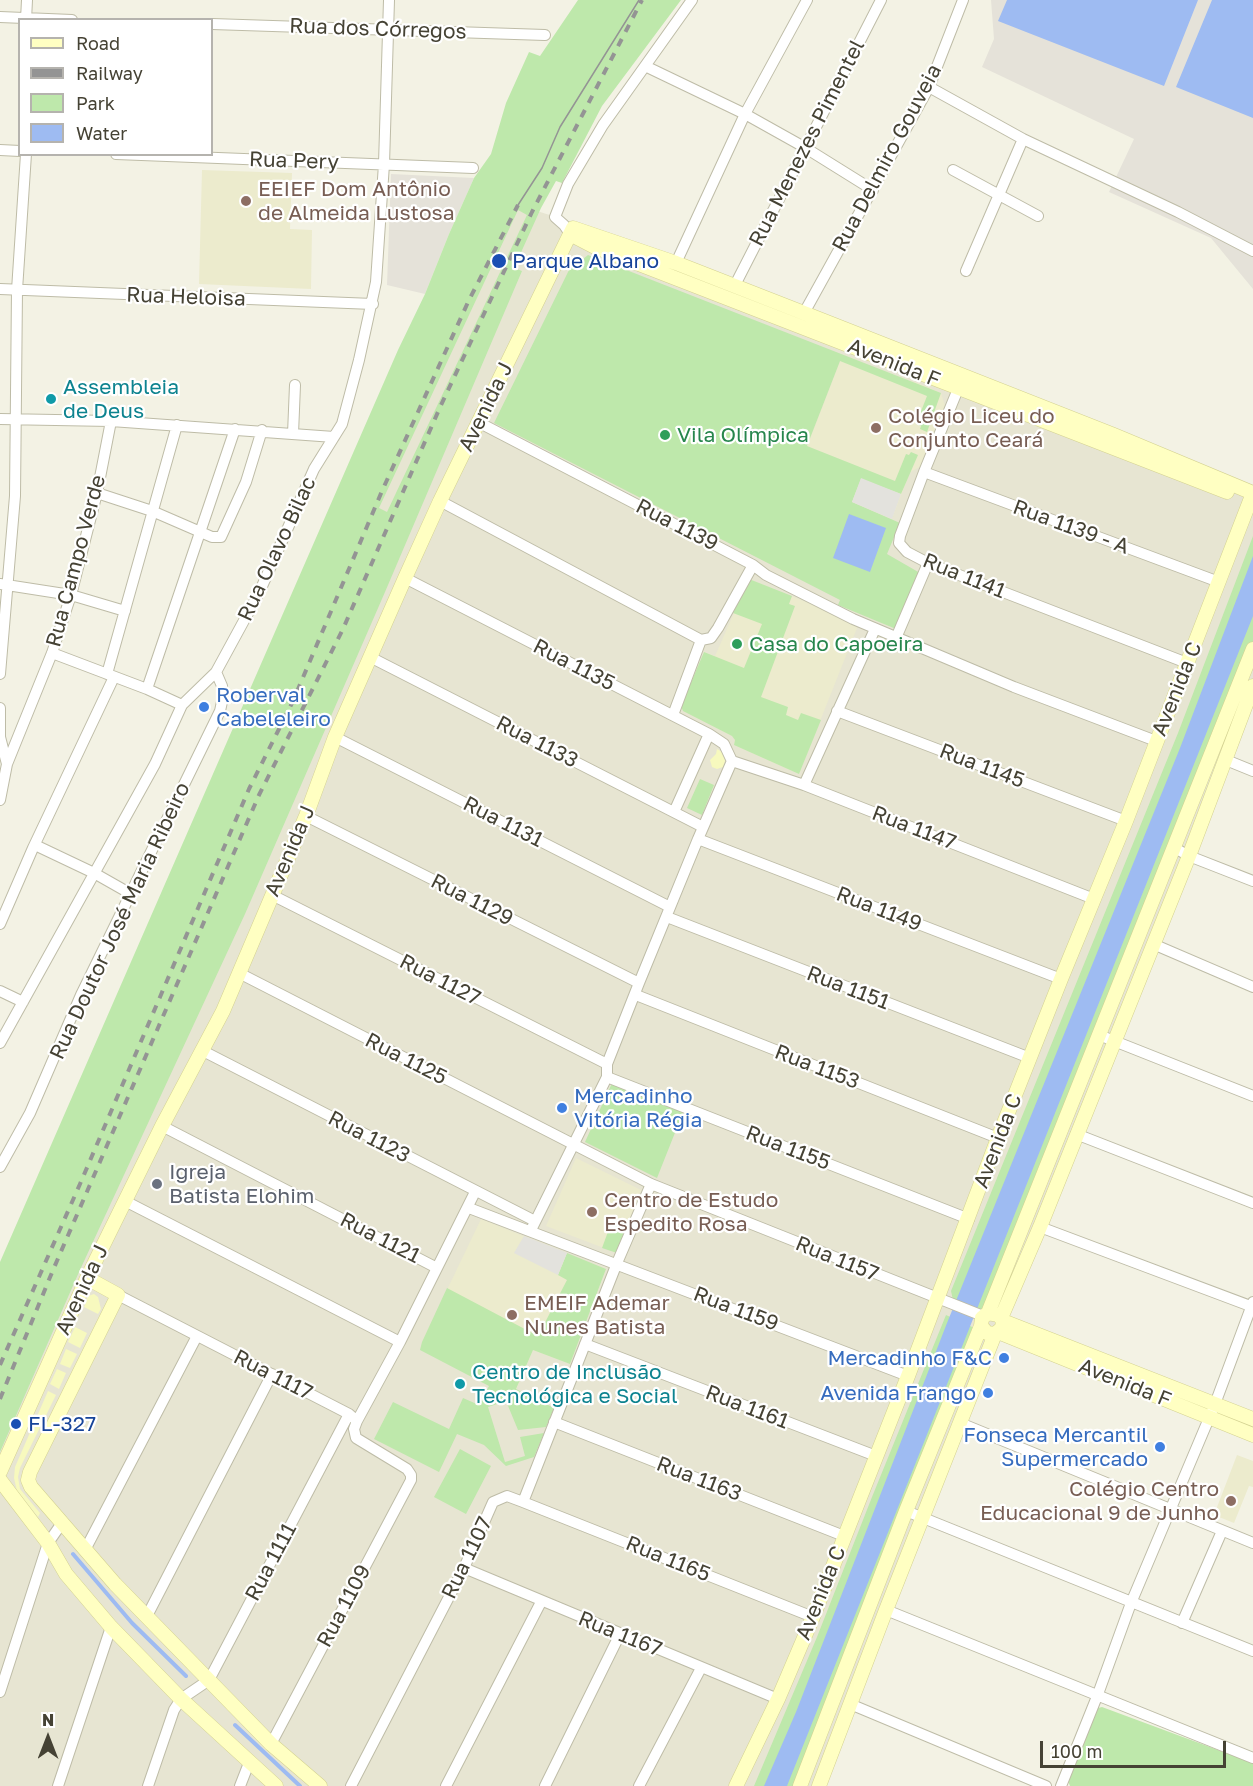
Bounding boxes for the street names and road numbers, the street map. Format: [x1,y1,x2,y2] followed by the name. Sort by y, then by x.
[289,13,467,45] street label: Rua dos Córregos
[744,36,870,250] street label: Rua Menezes Pimentel
[827,60,947,256] street label: Rua Delmiro Gouveia
[249,147,339,175] street label: Rua Pery
[126,282,246,312] street label: Rua Heloisa
[844,333,944,393] street label: Avenida F
[454,358,518,456] street label: Avenida J
[41,472,111,650] street label: Rua Campo Verde
[233,473,321,625] street label: Rua Olavo Bilac
[632,494,722,556] street label: Rua 1139
[1010,494,1132,560] street label: Rua 1139 - A
[919,548,1009,604] street label: Rua 1141
[529,634,619,696] street label: Rua 1135
[1147,638,1207,740] street label: Avenida C
[492,711,582,773] street label: Rua 1133
[936,738,1028,794] street label: Rua 1145
[45,778,195,1064] street label: Rua Doutor José Maria Ribeiro
[459,791,547,853] street label: Rua 1131
[868,800,960,856] street label: Rua 1147
[260,802,320,900] street label: Avenida J
[427,869,517,931] street label: Rua 1129
[833,881,925,937] street label: Rua 1149
[395,949,485,1011] street label: Rua 1127
[803,961,893,1015] street label: Rua 1151
[361,1028,451,1090] street label: Rua 1125
[771,1039,863,1095] street label: Rua 1153
[968,1090,1028,1192] street label: Avenida C
[324,1106,414,1168] street label: Rua 1123
[742,1120,834,1176] street label: Rua 1155
[336,1207,424,1269] street label: Rua 1121
[792,1231,882,1287] street label: Rua 1157
[50,1241,114,1339] street label: Avenida J
[690,1281,782,1337] street label: Rua 1159
[229,1344,317,1406] street label: Rua 1117
[1075,1353,1175,1413] street label: Avenida F
[702,1380,792,1434] street label: Rua 1161
[653,1451,745,1507] street label: Rua 1163
[436,1513,498,1603] street label: Rua 1107
[240,1519,302,1605] street label: Rua 1111
[622,1531,714,1587] street label: Rua 1165
[791,1542,851,1644] street label: Avenida C
[312,1560,376,1652] street label: Rua 1109
[575,1606,665,1662] street label: Rua 1167

